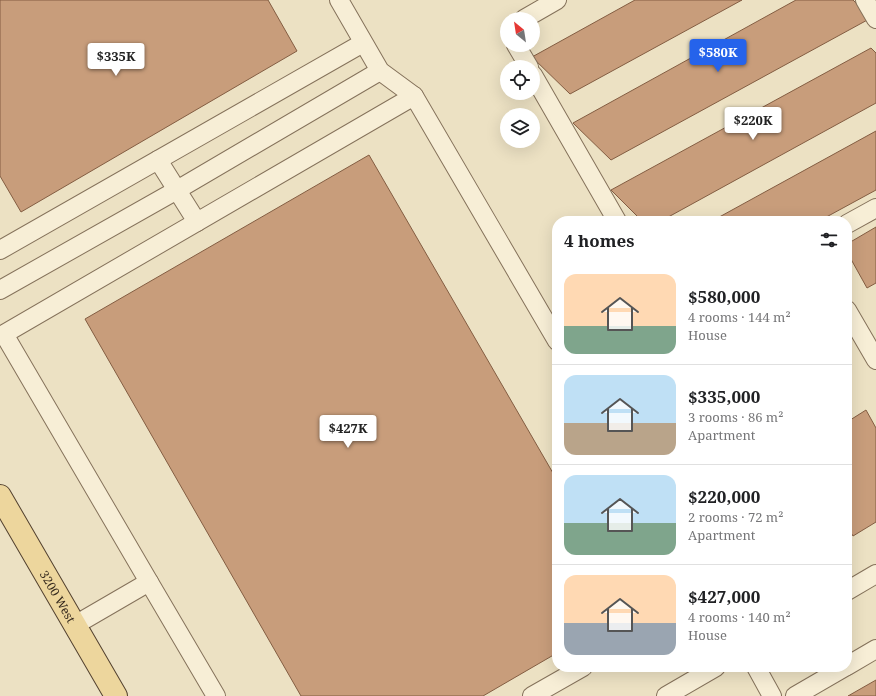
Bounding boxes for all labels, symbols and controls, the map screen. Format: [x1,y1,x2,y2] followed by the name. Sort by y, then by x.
[500,12,540,52] north arrow
[500,12,540,148] map controls
[690,39,746,73] pin: $580K
[88,43,144,77] pin: $335K
[699,43,737,61] text: $580K
[97,47,135,65] text: $335K
[500,60,540,100] button: locate
[725,107,781,141] pin: $220K
[500,108,540,148] button: layers
[734,111,772,129] text: $220K
[564,229,634,252] text: 4 homes
[818,229,840,251] icon: filters
[688,285,760,308] text: $580,000
[596,290,644,338] icon: home
[688,308,791,326] text: 4 rooms · 144 m²
[688,326,727,344] text: House
[688,385,760,408] text: $335,000
[596,391,644,439] icon: home
[688,408,783,426] text: 3 rooms · 86 m²
[320,415,376,449] pin: $427K
[329,419,367,437] text: $427K
[688,426,755,444] text: Apartment
[688,485,760,508] text: $220,000
[596,491,644,539] icon: home
[688,508,783,526] text: 2 rooms · 72 m²
[688,526,755,544] text: Apartment
[36,567,80,626] street label: 3200 West
[688,585,760,608] text: $427,000
[596,591,644,639] icon: home
[688,608,791,626] text: 4 rooms · 140 m²
[688,626,727,644] text: House

